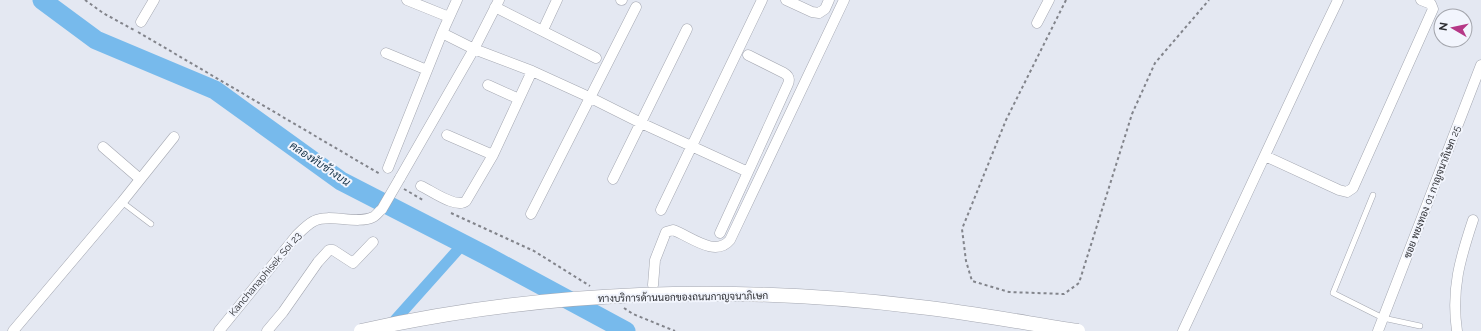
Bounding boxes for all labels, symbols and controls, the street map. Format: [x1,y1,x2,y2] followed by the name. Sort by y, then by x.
[1433,8,1473,48] north arrow
[1437,21,1451,32] text: N
[1402,124,1464,260] street label: ซอย พยงทอง 01 กาญจนาภิเษก 25
[287,138,353,189] water label: คลองทับช้างบน
[227,230,303,318] street label: Kanchanaphisek Soi 23
[598,289,768,305] street label: ทางบริการด้านนอกของถนนกาญจนาภิเษก

